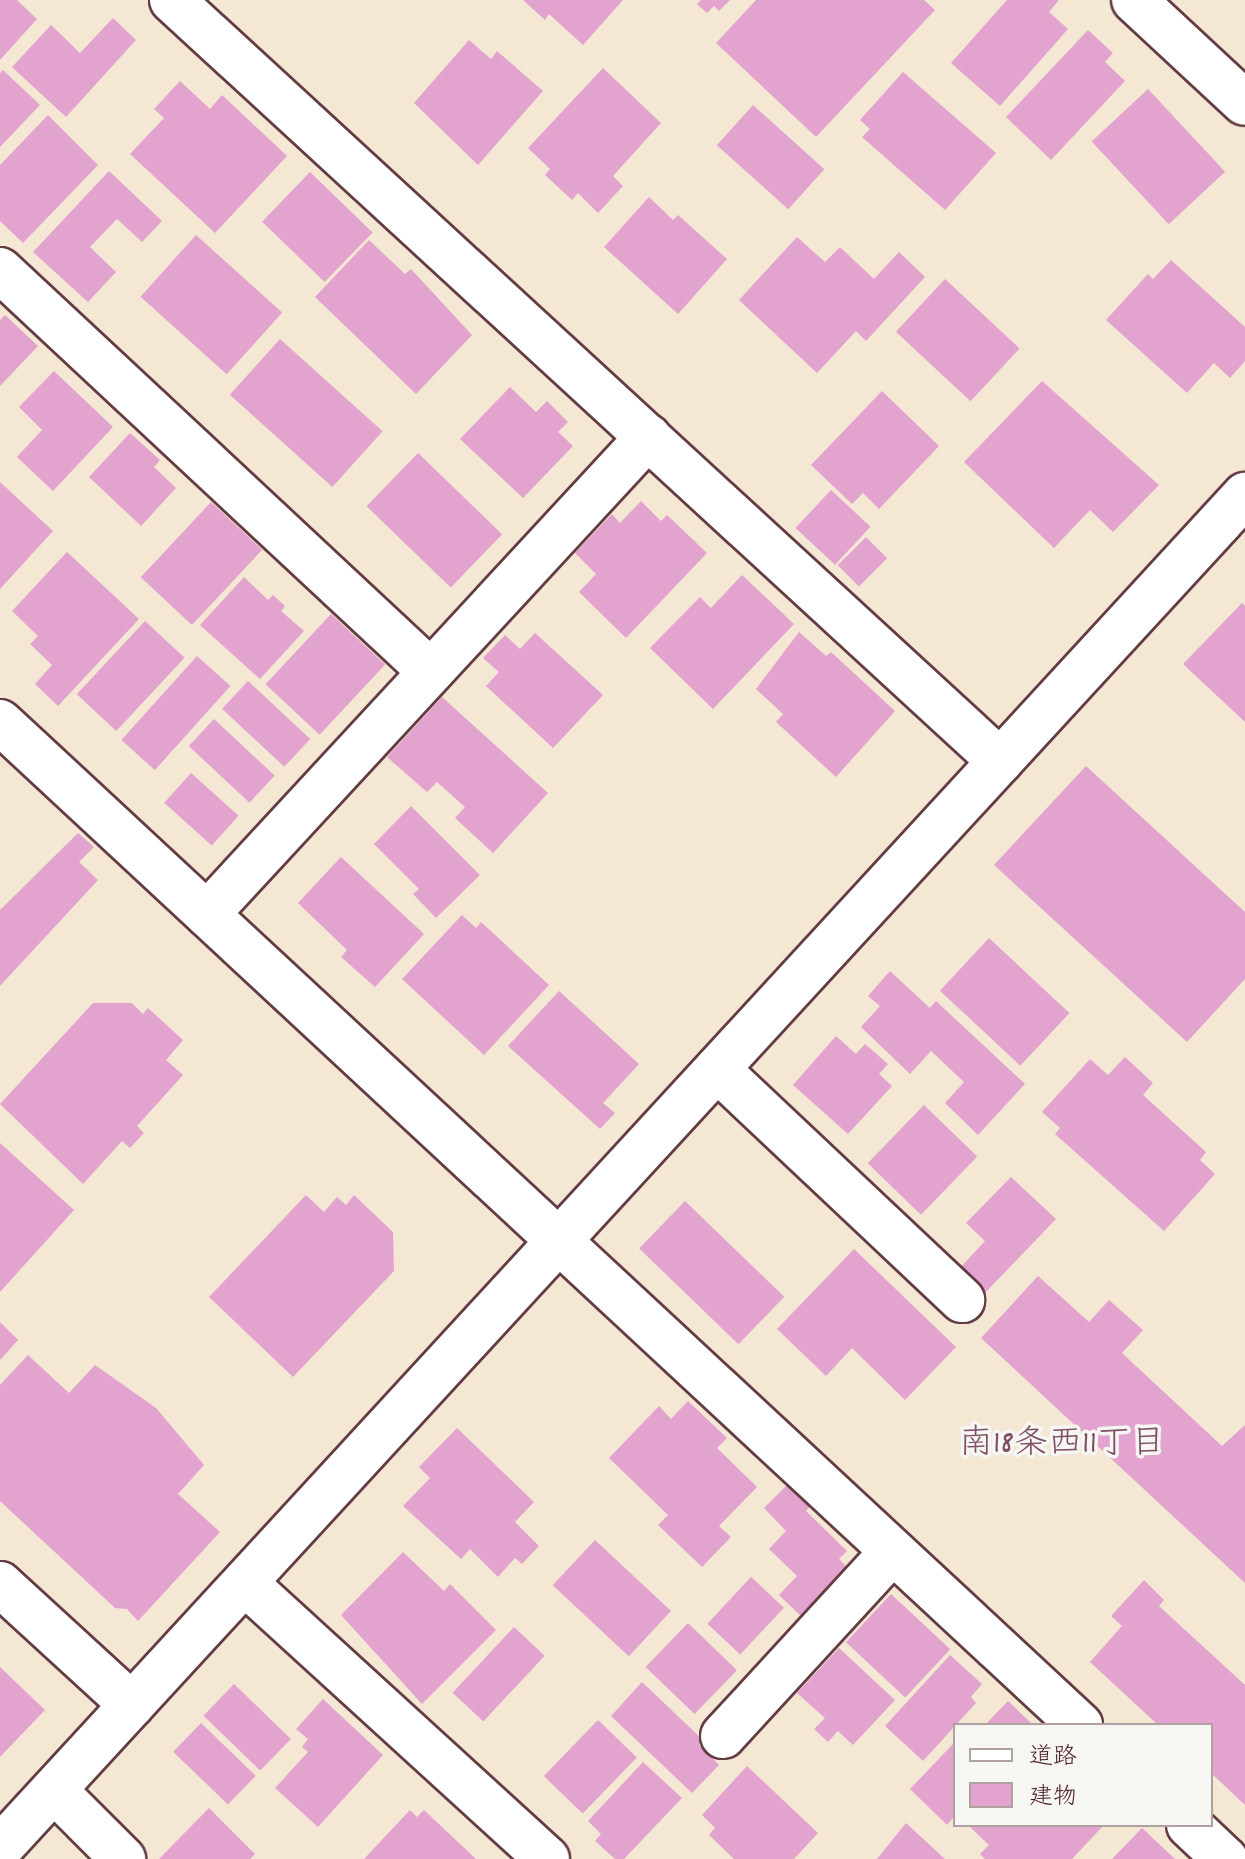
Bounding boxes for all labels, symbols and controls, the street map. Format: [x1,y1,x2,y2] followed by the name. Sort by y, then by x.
[959,1426,1165,1466] district label: 南18条西11丁目
[953,1723,1213,1827] legend
[1029,1741,1077,1775] text: 道路
[1029,1781,1077,1815] text: 建物

